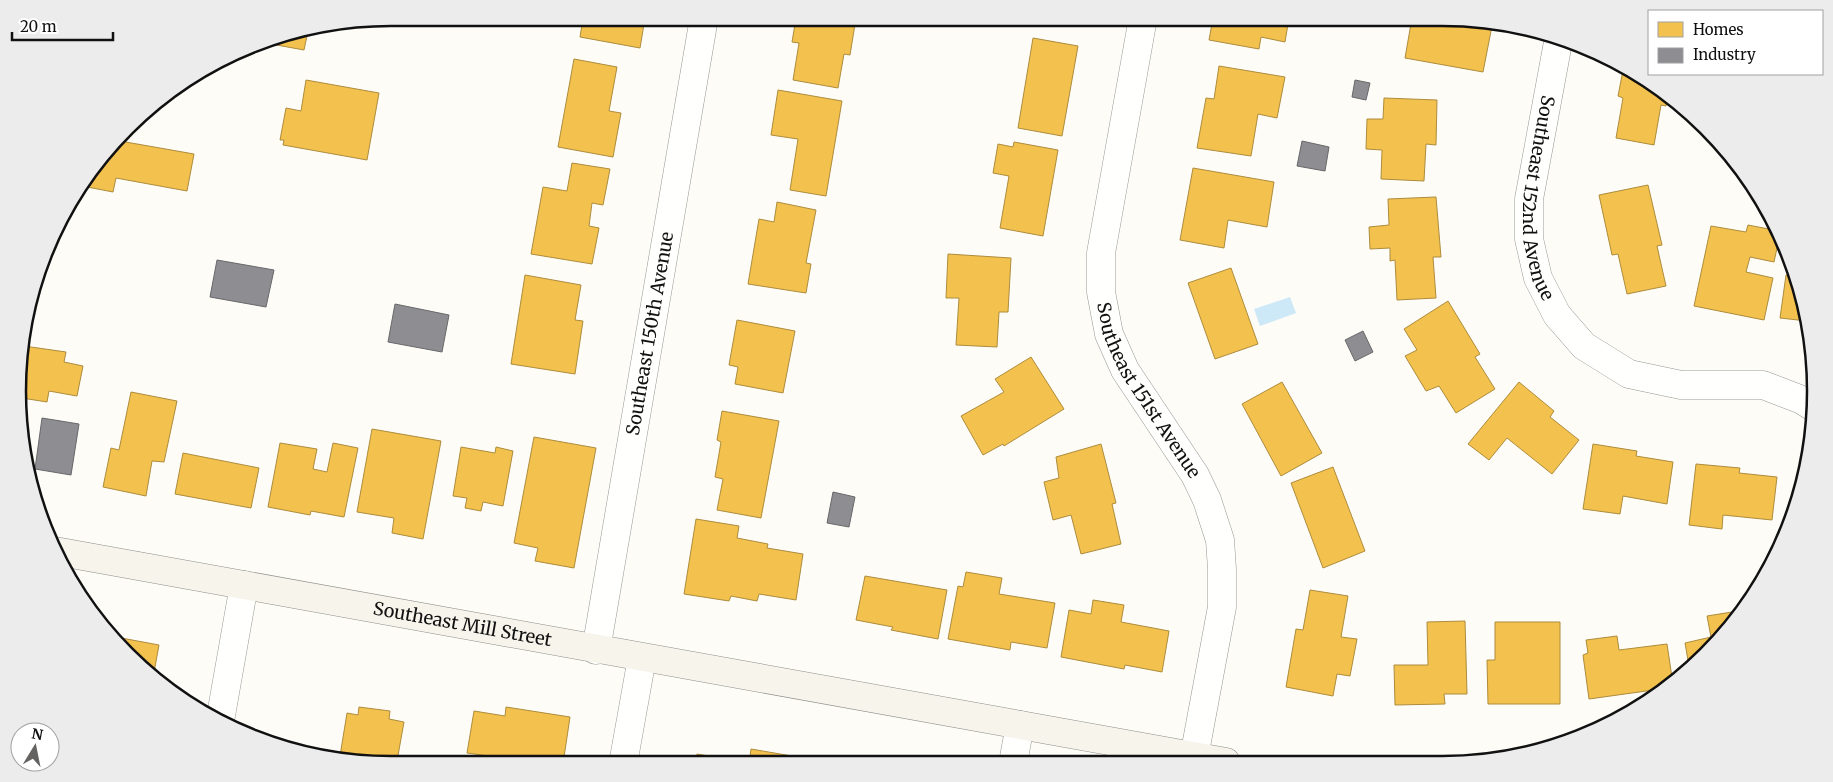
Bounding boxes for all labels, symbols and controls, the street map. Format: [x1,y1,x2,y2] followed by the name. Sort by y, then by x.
[12,10,114,42] scale bar
[1648,10,1823,75] legend
[20,17,57,36] text: 20 m
[1693,20,1744,39] text: Homes
[1693,45,1756,64] text: Industry
[1518,94,1560,304] street label: Southeast 152nd Avenue
[621,230,678,437] street label: Southeast 150th Avenue
[1092,300,1206,482] street label: Southeast 151st Avenue
[371,597,554,651] street label: Southeast Mill Street
[10,722,60,772] north arrow
[30,724,44,744] text: N

